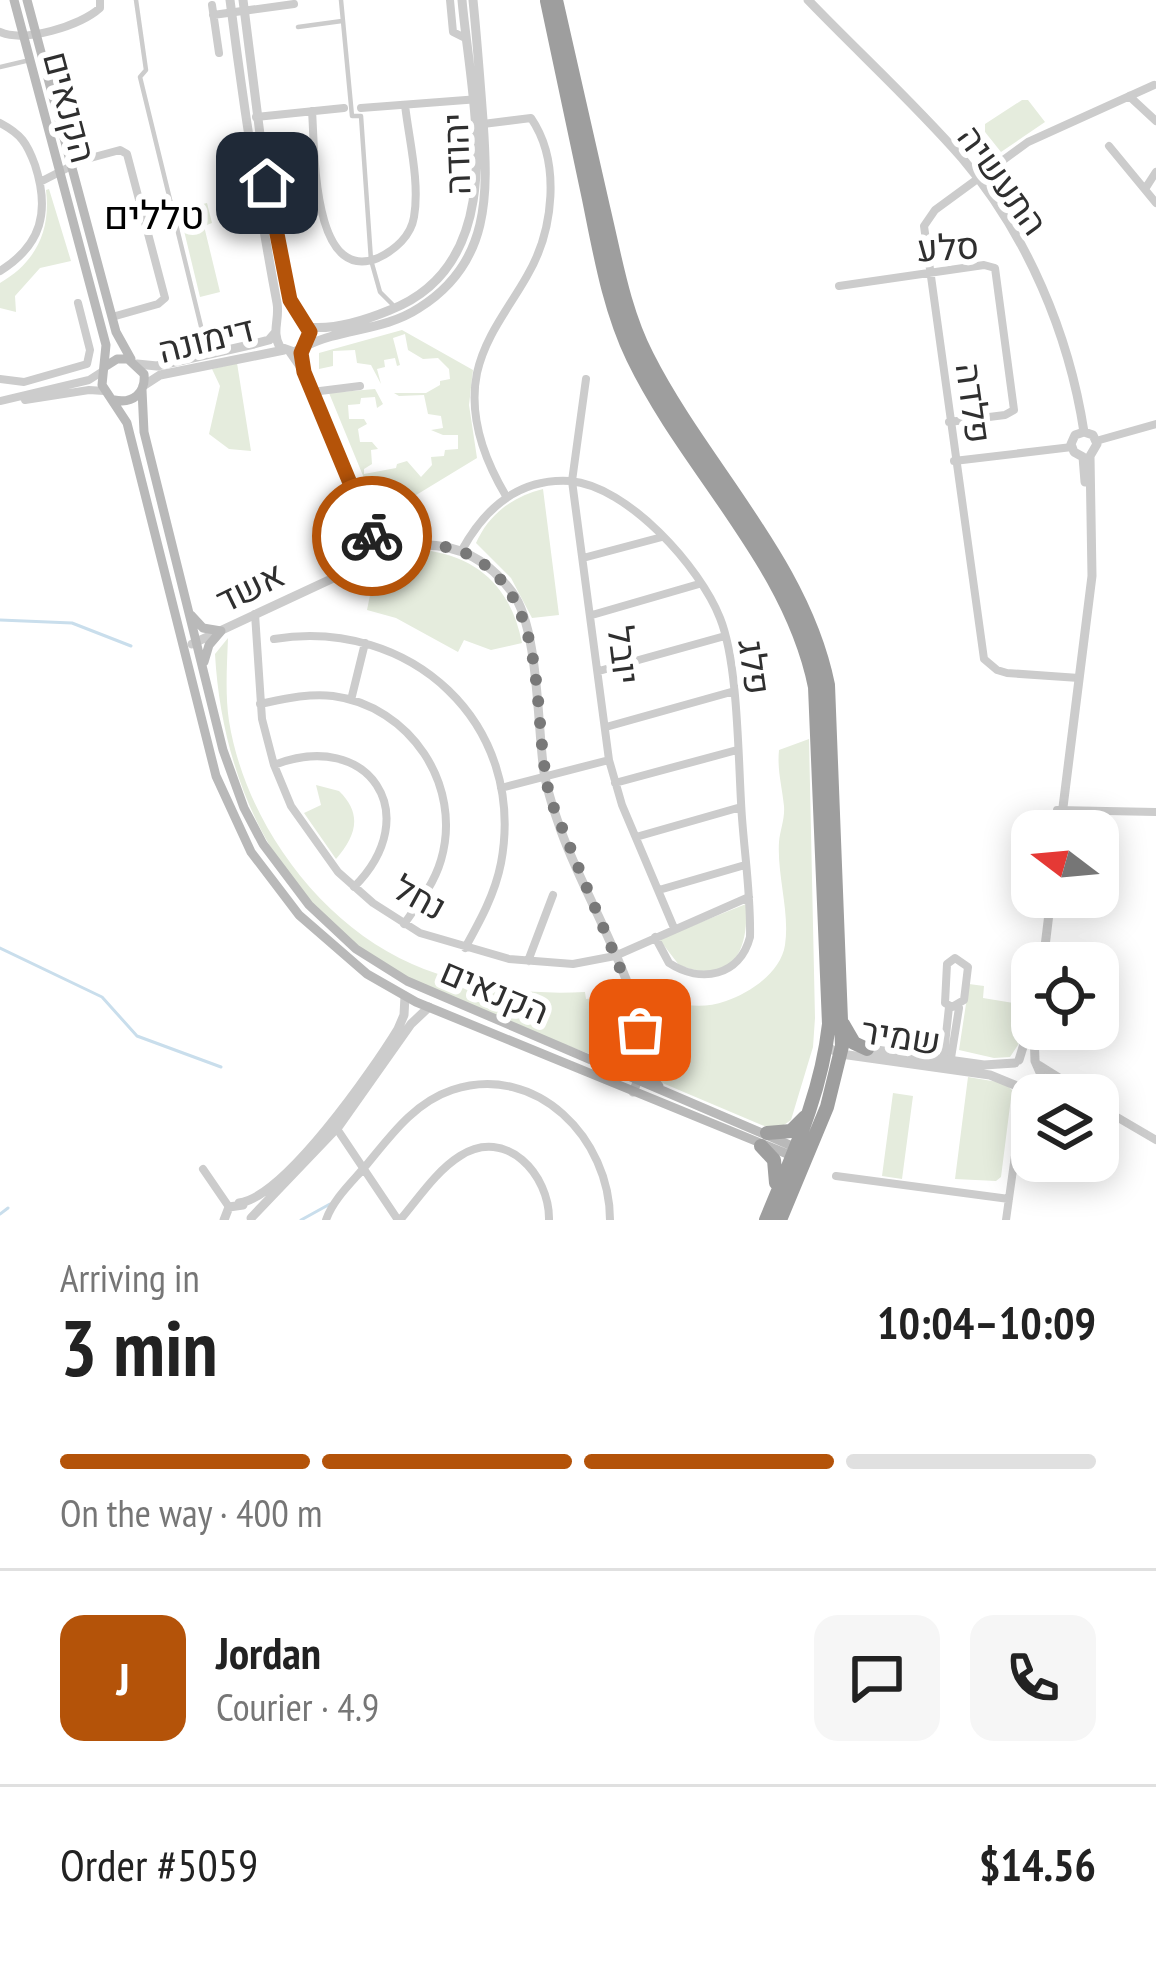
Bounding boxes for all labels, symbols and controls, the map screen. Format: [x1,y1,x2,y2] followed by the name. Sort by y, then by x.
[33,46,108,168] street label: הקנאים
[431,112,480,196] street label: יהודה
[948,115,1059,244] street label: התעשיה
[216,132,318,234] pin
[234,150,300,216] icon: home
[104,189,204,240] district label: טללים
[916,221,980,272] street label: סלע
[153,304,259,373] street label: דימונה
[946,360,1003,446] street label: פלדה
[312,476,432,596] courier
[339,503,405,569] icon: bike
[208,550,292,623] street label: אשד
[598,623,651,687] street label: יובל
[728,636,783,697] street label: פלג
[1011,810,1119,918] north arrow
[1011,810,1119,1182] map controls
[386,863,455,930] street label: נחל
[1011,942,1119,1050] button: locate
[434,947,557,1034] street label: הקנאים
[589,979,691,1081] pin
[607,997,673,1063] icon: bag
[858,1006,944,1065] street label: שמיר
[1011,1074,1119,1182] button: layers
[60,1252,200,1303] text: Arriving in
[877,1293,1096,1351] text: 10:04–10:09
[60,1297,218,1398] text: 3 min
[60,1487,322,1538] text: On the way · 400 m
[814,1615,940,1741] button: chat
[970,1615,1096,1741] button: phone
[216,1623,321,1681] text: Jordan
[116,1649,130,1707] text: J
[216,1681,379,1732] text: Courier · 4.9
[60,1835,258,1893] text: Order #5059
[979,1835,1096,1893] text: $14.56

